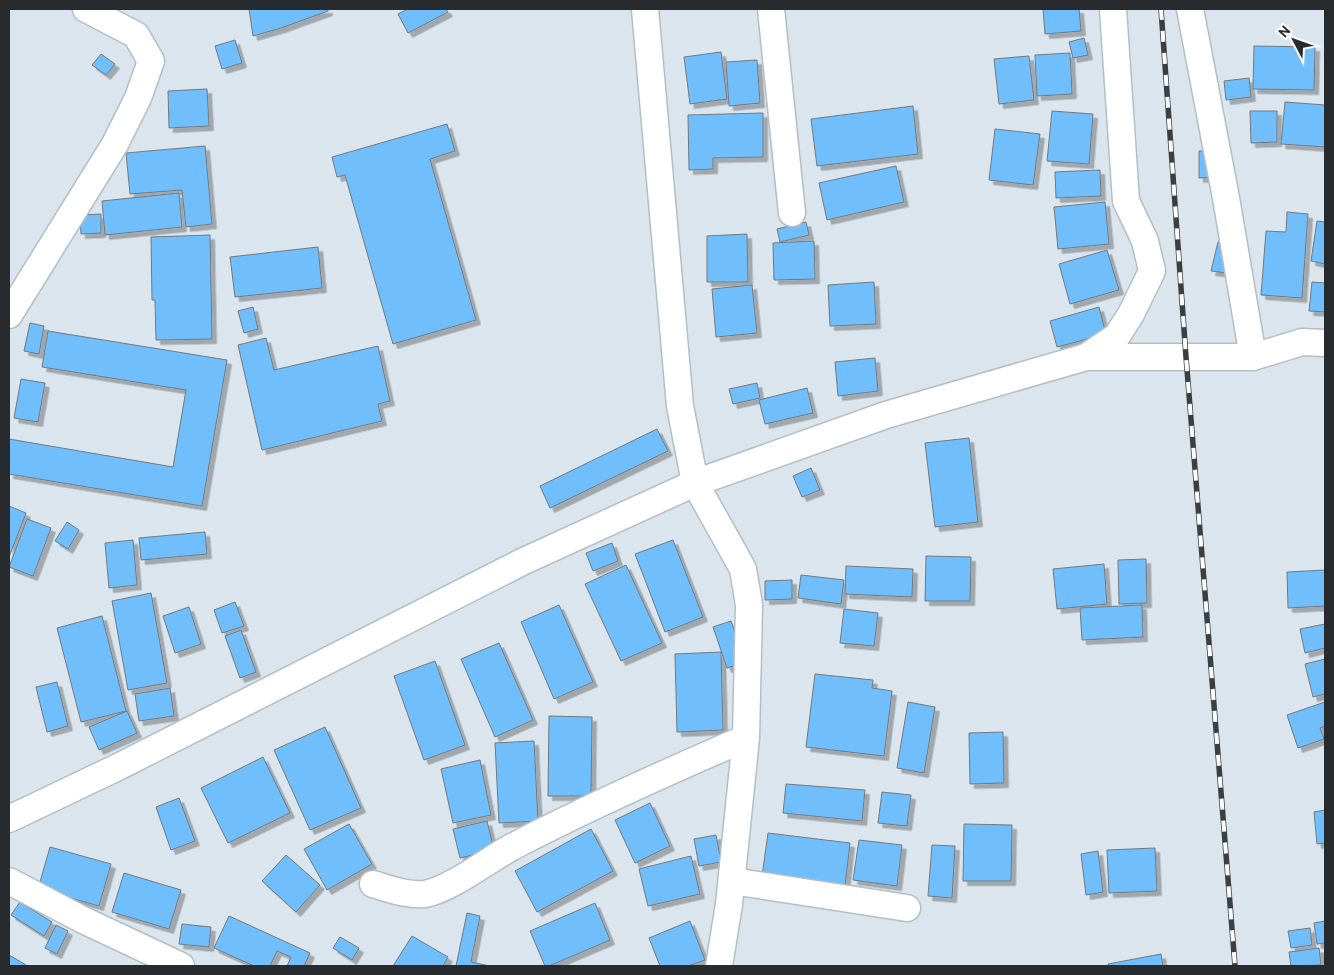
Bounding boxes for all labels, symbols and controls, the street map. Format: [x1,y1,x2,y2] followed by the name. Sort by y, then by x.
[1269,15,1319,65] north arrow
[1276,23,1295,42] text: N

